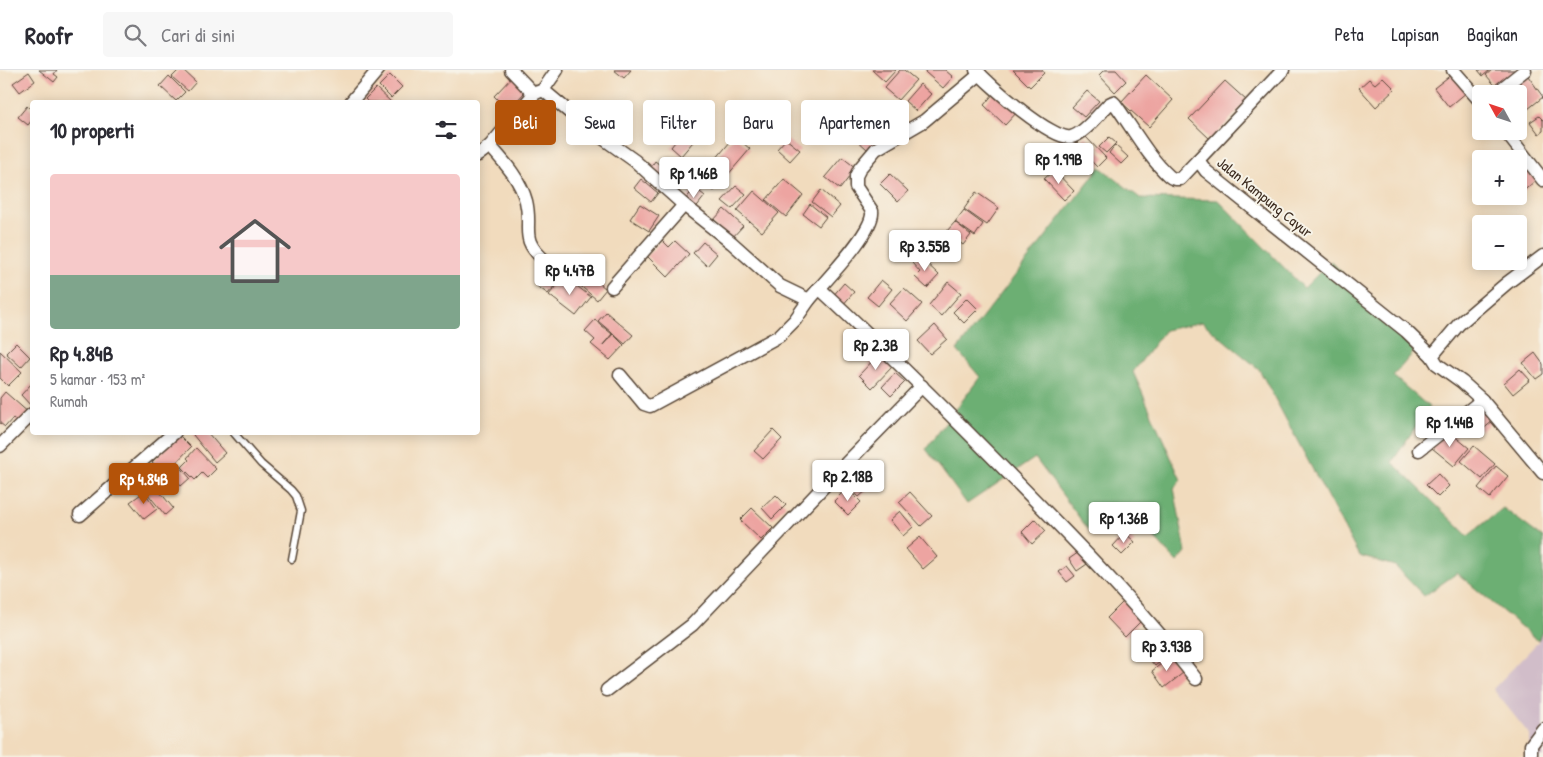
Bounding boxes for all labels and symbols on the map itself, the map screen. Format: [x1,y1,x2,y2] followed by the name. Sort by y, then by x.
[1472,85,1528,140] north arrow
[1007,142,1111,185] pin: Rp 1.99B
[1213,152,1317,242] street label: Jalan Kampung Cayur
[642,156,746,199] pin: Rp 1.46B
[873,230,977,272] pin: Rp 3.55B
[518,254,622,296] pin: Rp 4.47B
[830,328,922,371] pin: Rp 2.3B
[1398,406,1502,448] pin: Rp 1.44B
[796,460,900,502] pin: Rp 2.18B
[92,462,196,505] pin: Rp 4.84B
[1072,502,1176,544] pin: Rp 1.36B
[1115,630,1219,672] pin: Rp 3.93B

